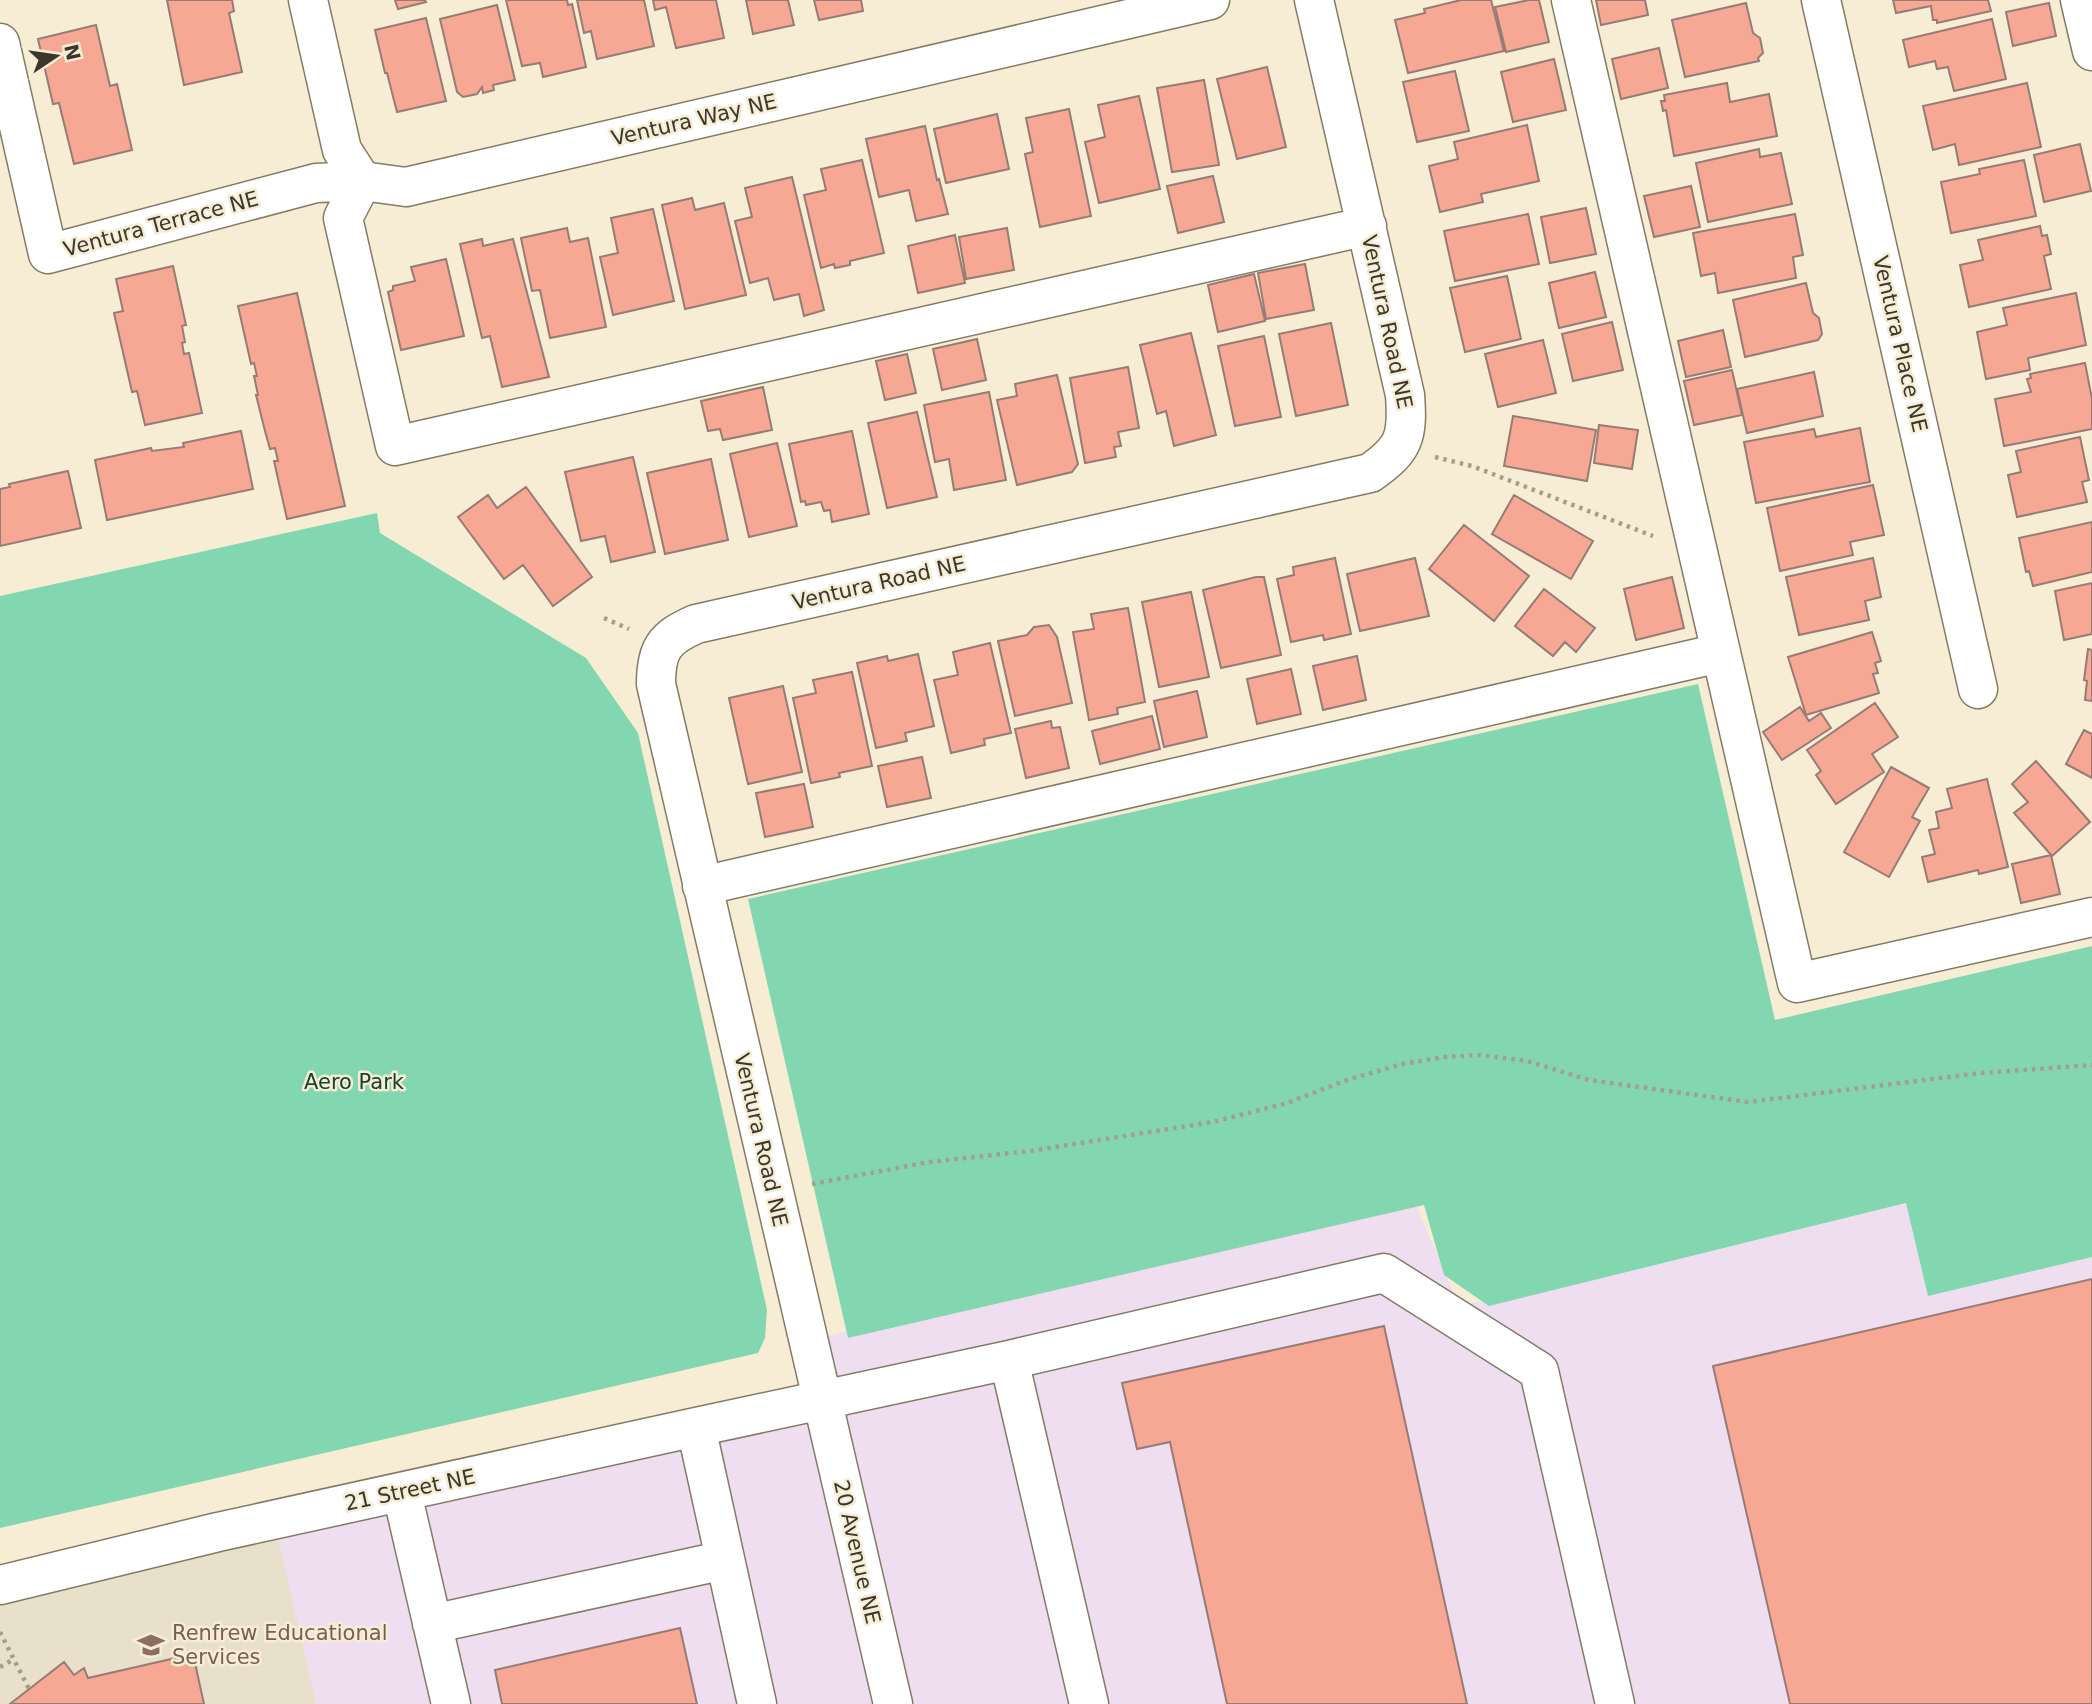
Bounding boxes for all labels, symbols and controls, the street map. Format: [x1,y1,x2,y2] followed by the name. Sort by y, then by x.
[21,21,91,91] north arrow
[60,42,85,62] text: N
[609,89,779,151] street label: Ventura Way NE
[61,186,261,262] street label: Ventura Terrace NE
[1357,233,1417,411] street label: Ventura Road NE
[1868,254,1932,434] street label: Ventura Place NE
[790,551,968,615] street label: Ventura Road NE
[729,1051,793,1229] street label: Ventura Road NE
[304,1070,405,1094] park label: Aero Park
[343,1464,477,1516] street label: 21 Street NE
[829,1478,885,1626] street label: 20 Avenue NE
[172,1621,387,1669] place label: Renfrew Educational Services
[136,1630,166,1660] school or university icon: Renfrew Educational Services

